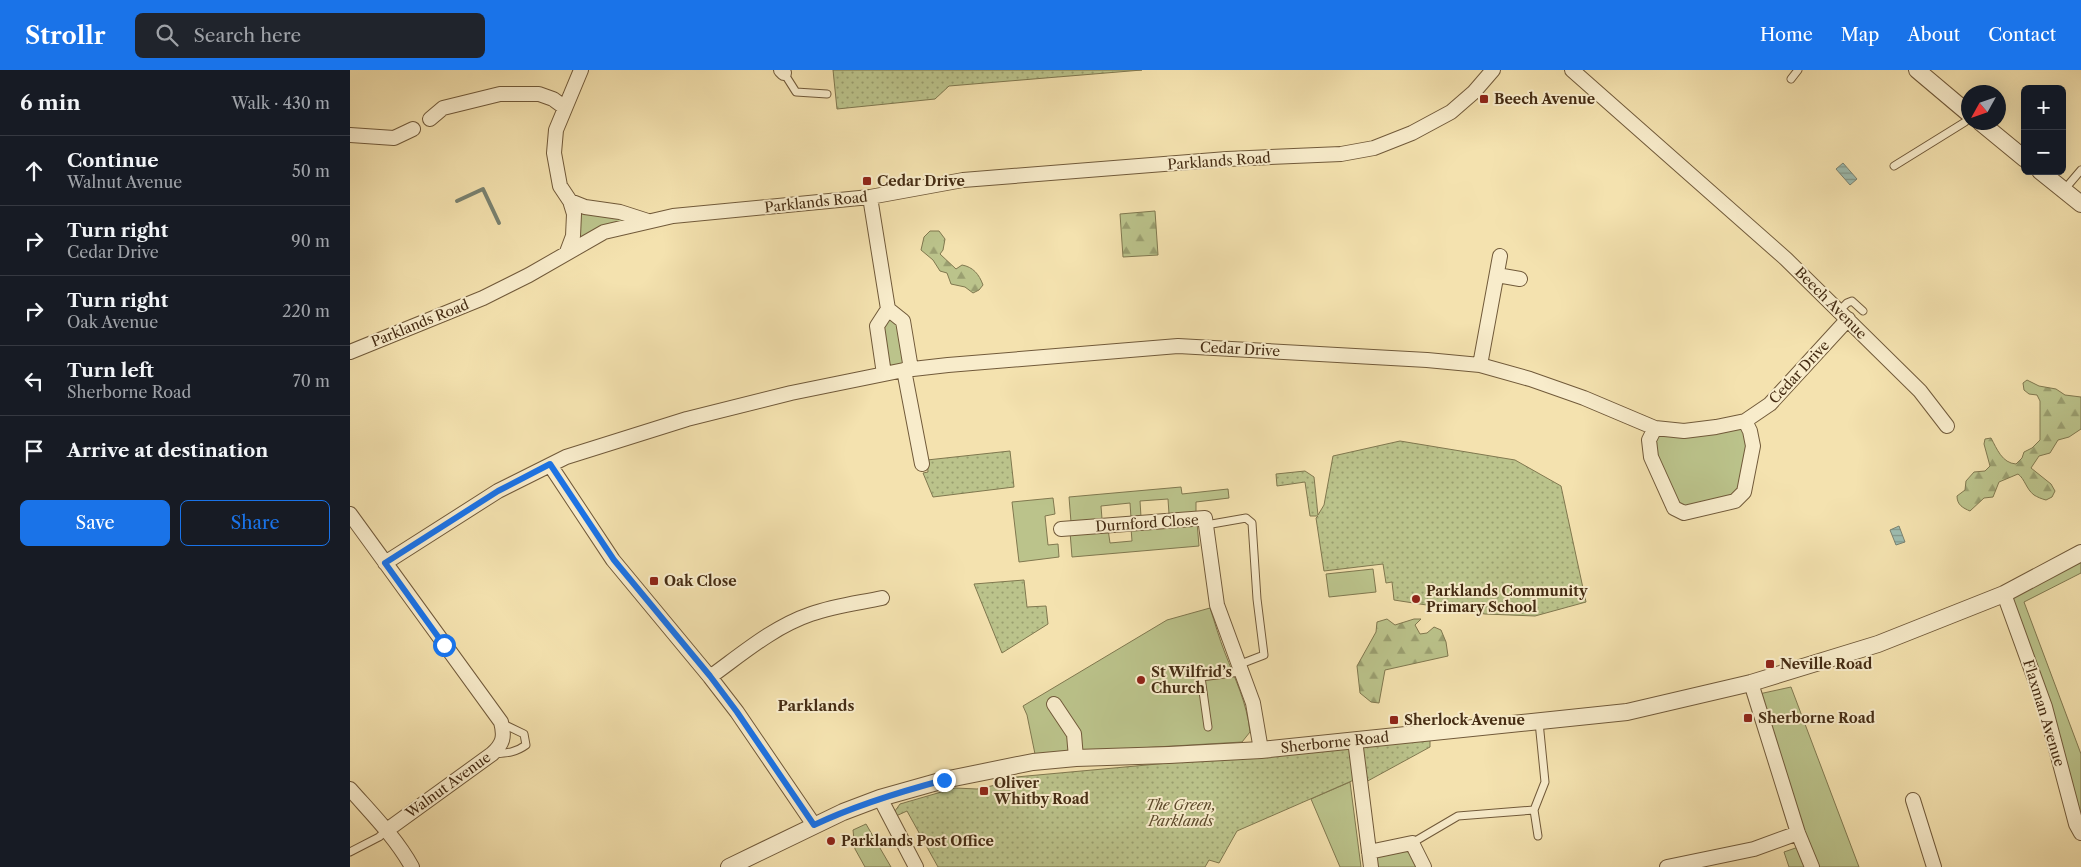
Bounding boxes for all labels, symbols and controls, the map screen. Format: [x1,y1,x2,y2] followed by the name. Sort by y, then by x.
[135,13,485,58] search box
[25,21,105,50] text: Strollr
[153,21,181,49] icon: search
[193,24,301,47] text: Search here
[1760,24,1813,46] text: Home
[1841,24,1879,46] text: Map
[1907,24,1960,46] text: About
[1988,24,2056,46] text: Contact
[1961,85,2006,130] north arrow
[2021,85,2066,175] map controls
[2021,85,2066,130] button: +
[20,90,81,115] text: 6 min
[1494,90,1595,108] place label: Beech Avenue
[231,93,330,113] text: Walk · 430 m
[1478,93,1490,105] marker: Beech Avenue
[2021,130,2066,175] button: −
[1167,148,1272,174] street label: Parklands Road
[67,149,159,172] text: Continue
[20,157,48,185] icon: ahead
[292,161,330,181] text: 50 m
[67,172,182,192] text: Walnut Avenue
[877,172,965,190] place label: Cedar Drive
[861,175,873,187] marker: Cedar Drive
[763,188,869,216] street label: Parklands Road
[67,219,168,242] text: Turn right
[20,227,48,255] icon: right
[291,231,330,251] text: 90 m
[67,242,159,262] text: Cedar Drive
[1791,263,1871,343] street label: Beech Avenue
[67,289,168,312] text: Turn right
[369,295,472,351] street label: Parklands Road
[20,297,48,325] icon: right
[282,301,330,321] text: 220 m
[67,312,158,332] text: Oak Avenue
[1765,336,1833,407] street label: Cedar Drive
[1199,338,1281,360] street label: Cedar Drive
[67,359,154,382] text: Turn left
[20,367,48,395] icon: left
[293,371,330,391] text: 70 m
[67,382,191,402] text: Sherborne Road
[20,437,48,465] icon: arrive
[67,439,268,462] text: Arrive at destination
[20,500,170,546] button: Save
[180,500,330,546] button: Share
[1095,510,1199,536] street label: Durnford Close
[664,572,737,590] place label: Oak Close
[648,575,660,587] marker: Oak Close
[1426,582,1588,616] place label: Parklands Community Primary School
[1410,593,1422,605] marker: Parklands Community Primary School
[433,634,456,657] route start
[1780,655,1873,673] place label: Neville Road
[2019,657,2069,769] street label: Flaxman Avenue
[1764,658,1776,670] marker: Neville Road
[1151,663,1232,697] place label: St Wilfrid’s Church
[1135,674,1147,686] marker: St Wilfrid’s Church
[777,696,855,715] district label: Parklands
[1758,709,1876,727] place label: Sherborne Road
[1404,711,1525,729] place label: Sherlock Avenue
[1742,712,1754,724] marker: Sherborne Road
[1388,714,1400,726] marker: Sherlock Avenue
[1280,728,1390,757] street label: Sherborne Road
[401,748,494,823] street label: Walnut Avenue
[933,769,956,792] route end
[993,774,1090,808] place label: Oliver Whitby Road
[978,785,990,797] marker: Oliver Whitby Road
[1145,796,1217,830] park label: The Green, Parklands
[841,832,994,850] place label: Parklands Post Office
[825,835,837,847] marker: Parklands Post Office

